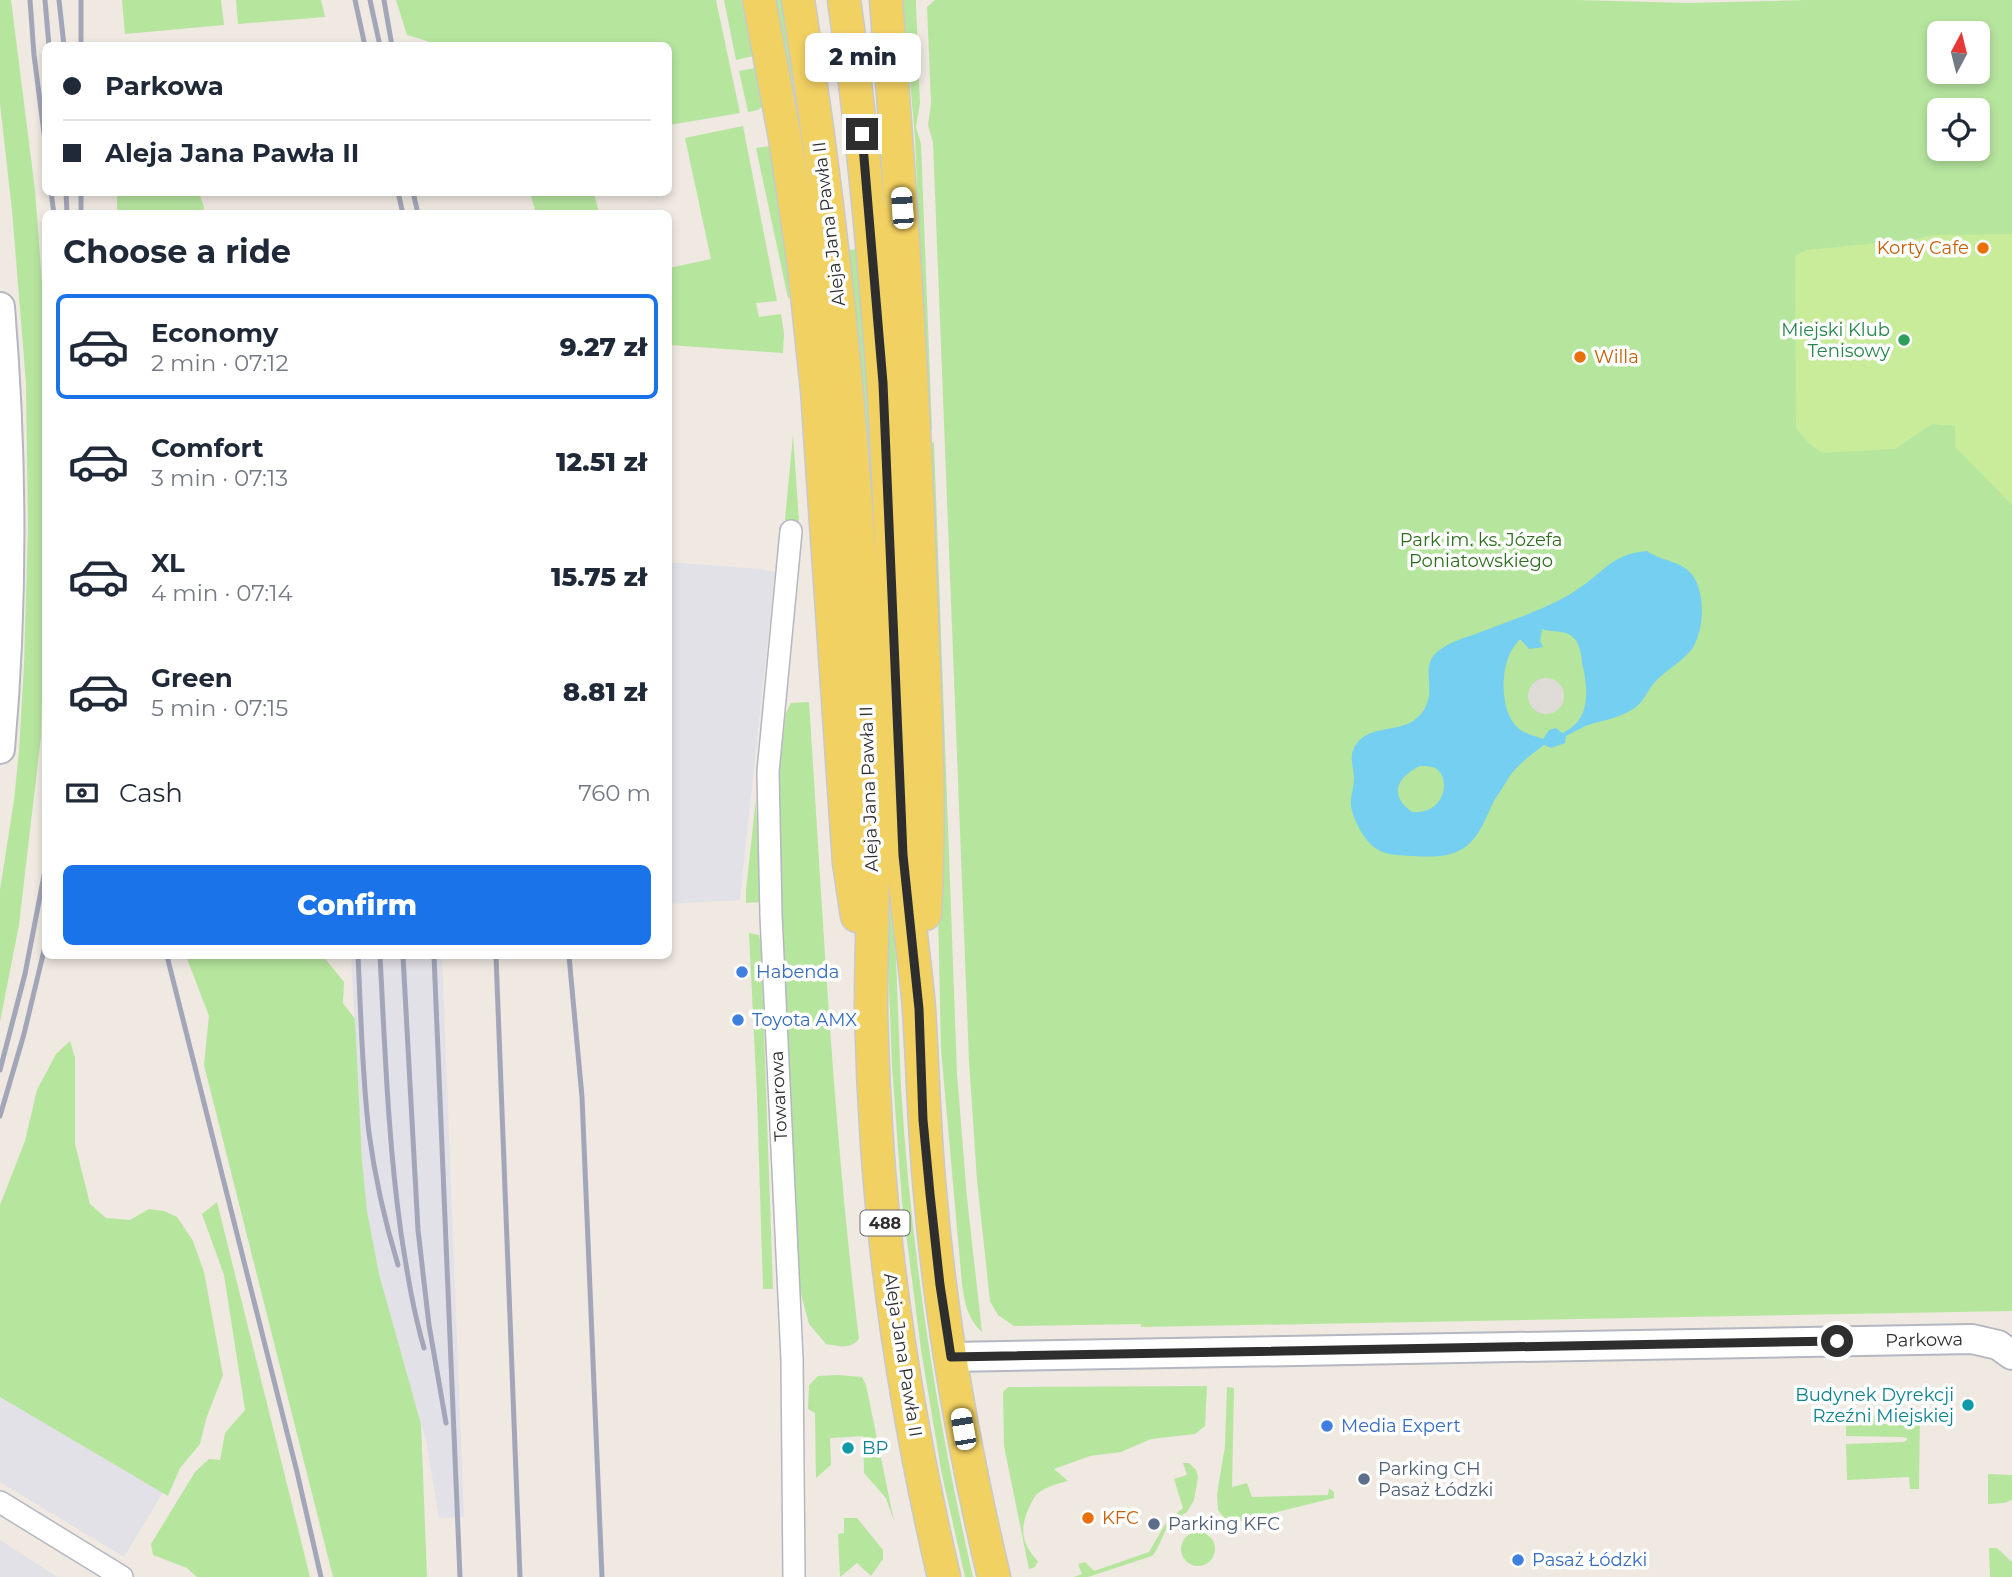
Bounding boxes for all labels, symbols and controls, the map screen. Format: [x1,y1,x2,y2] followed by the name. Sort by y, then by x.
[1927,21,1990,84] north arrow
[1927,21,1990,161] map controls
[804,32,920,82] callout: 2 min
[829,43,897,71] text: 2 min
[105,70,224,102] text: Parkowa
[1927,98,1990,161] button: locate
[846,118,878,150] route end
[105,137,359,169] text: Aleja Jana Pawła II
[808,140,850,308] street label: Aleja Jana Pawła II
[891,186,914,230] car
[63,232,291,271] text: Choose a ride
[1877,237,1969,259] place label: Korty Cafe
[1975,240,1991,256] marker: Korty Cafe
[67,315,130,378] icon: car
[151,317,278,349] text: Economy
[1781,319,1890,362] place label: Miejski Klub Tenisowy
[560,331,647,363] text: 9.27 zł
[1896,332,1912,348] marker: Miejski Klub Tenisowy
[1594,346,1639,368] place label: Willa
[151,349,288,377] text: 2 min · 07:12
[1572,349,1588,365] marker: Willa
[67,430,130,493] icon: car
[151,432,263,464] text: Comfort
[556,446,647,478] text: 12.51 zł
[151,464,288,492] text: 3 min · 07:13
[1400,529,1562,572] park label: Park im. ks. Józefa Poniatowskiego
[67,545,130,608] icon: car
[151,547,185,579] text: XL
[551,561,647,593] text: 15.75 zł
[151,579,293,607] text: 4 min · 07:14
[67,660,130,723] icon: car
[151,662,233,694] text: Green
[563,676,647,708] text: 8.81 zł
[151,694,288,722] text: 5 min · 07:15
[855,706,883,872] street label: Aleja Jana Pawła II
[63,774,101,812] icon: cash
[119,777,183,809] text: Cash
[578,779,651,807] text: 760 m
[63,865,651,945] button: Confirm
[756,961,839,983] place label: Habenda
[734,964,750,980] marker: Habenda
[752,1009,857,1031] place label: Toyota AMX
[730,1012,746,1028] marker: Toyota AMX
[766,1050,792,1142] street label: Towarowa
[860,1210,910,1236] road number: 488
[879,1271,927,1439] street label: Aleja Jana Pawła II
[1821,1325,1853,1357] route start
[1885,1328,1963,1352] street label: Parkowa
[1795,1384,1954,1427] place label: Budynek Dyrekcji Rzeźni Miejskiej
[1960,1397,1976,1413] marker: Budynek Dyrekcji Rzeźni Miejskiej
[950,1406,977,1452] car
[1341,1415,1461,1437] place label: Media Expert
[1319,1418,1335,1434] marker: Media Expert
[862,1437,889,1459] place label: BP
[840,1440,856,1456] marker: BP
[1378,1458,1493,1501] place label: Parking CH Pasaż Łódzki
[1356,1471,1372,1487] marker: Parking CH Pasaż Łódzki
[1102,1507,1139,1529] place label: KFC
[1080,1510,1096,1526] marker: KFC
[1168,1513,1280,1535] place label: Parking KFC
[1146,1516,1162,1532] marker: Parking KFC
[1532,1549,1647,1571] place label: Pasaż Łódzki
[1510,1552,1526,1568] marker: Pasaż Łódzki

